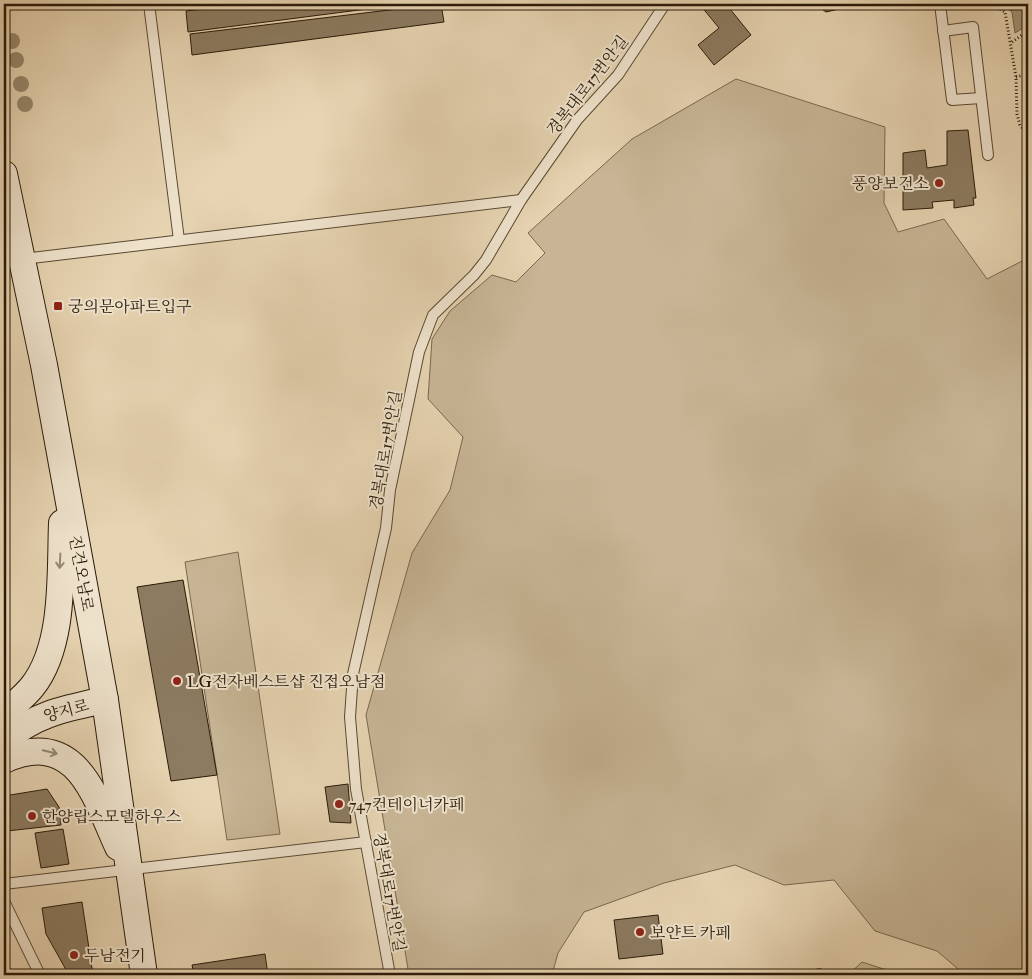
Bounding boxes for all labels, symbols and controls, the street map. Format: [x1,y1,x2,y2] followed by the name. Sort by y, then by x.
[543,32,633,140] street label: 경복대로17번안길
[852,174,929,194] place label: 풍양보건소
[933,177,945,189] marker: 풍양보건소
[68,297,192,317] place label: 궁의문아파트입구
[52,300,64,312] marker: 궁의문아파트입구
[366,389,406,512] street label: 경복대로17번안길
[64,533,98,613] street label: 진건오남로
[56,553,65,569] one-way arrow
[187,672,385,692] place label: LG전자베스트샵 진접오남점
[171,675,183,687] marker: LG전자베스트샵 진접오남점
[41,695,92,727] street label: 양지로
[42,748,58,758] one-way arrow
[349,795,464,815] place label: 747컨테이너카페
[333,798,345,810] marker: 747컨테이너카페
[42,807,182,827] place label: 한양립스모델하우스
[26,810,38,822] marker: 한양립스모델하우스
[369,831,409,954] street label: 경복대로17번안길
[650,923,731,943] place label: 보얀트 카페
[634,926,646,938] marker: 보얀트 카페
[84,946,146,966] place label: 두남전기
[68,949,80,961] marker: 두남전기

